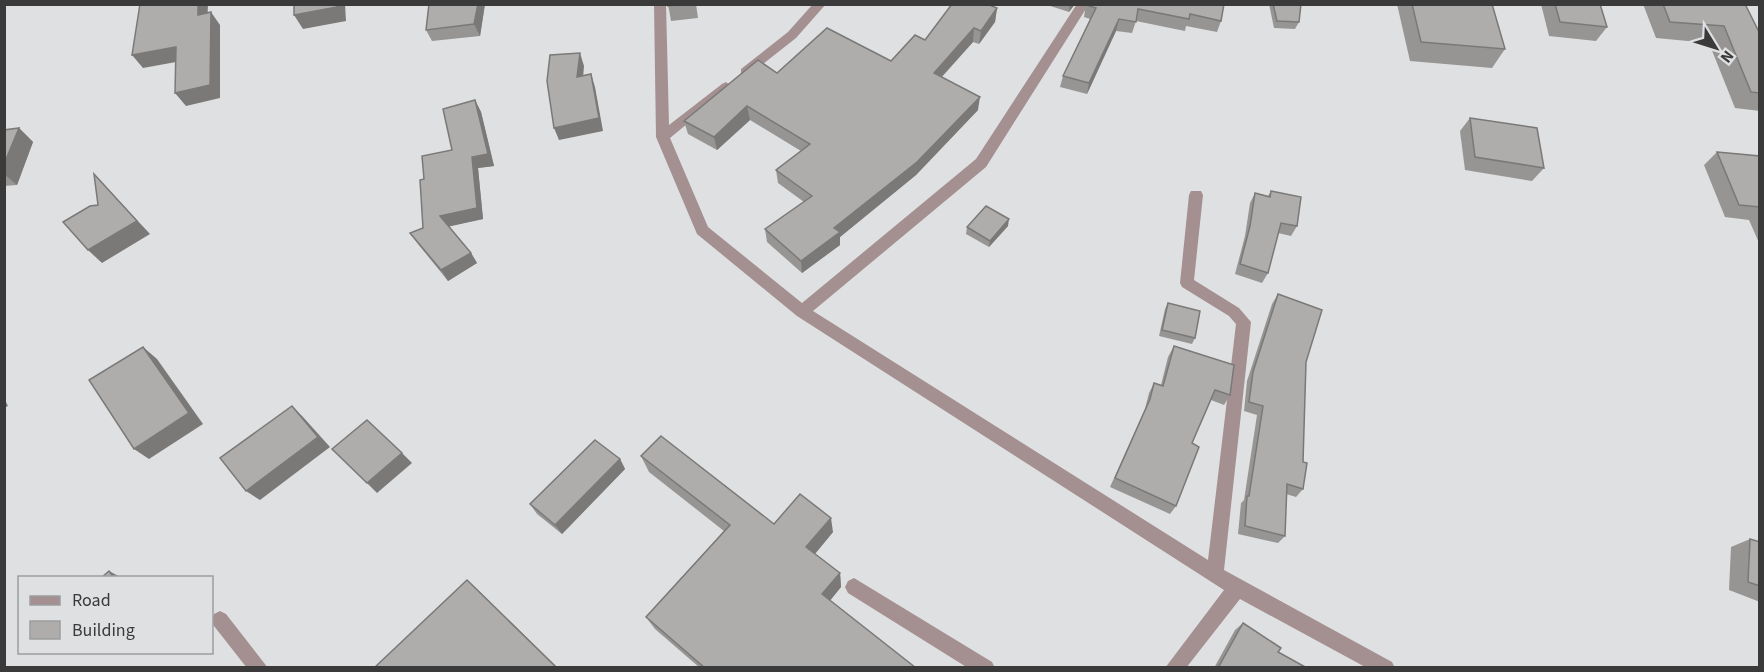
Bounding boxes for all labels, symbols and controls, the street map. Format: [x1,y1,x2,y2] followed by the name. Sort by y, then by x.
[1686,18,1746,78] north arrow
[1715,46,1739,68] text: N
[18,576,213,654] legend
[72,588,111,613] text: Road
[72,618,135,643] text: Building

